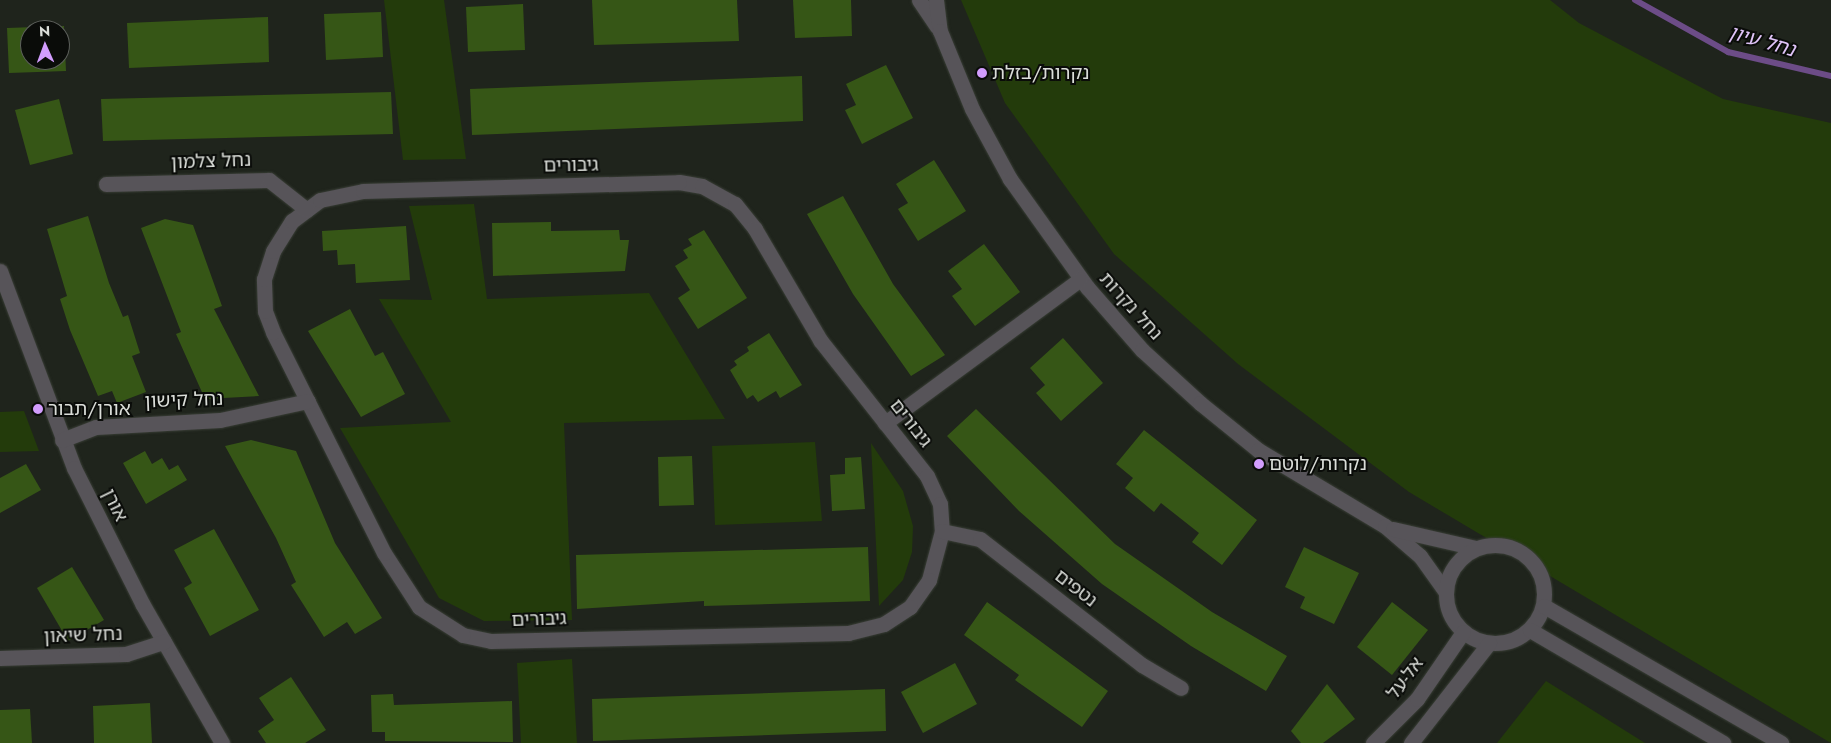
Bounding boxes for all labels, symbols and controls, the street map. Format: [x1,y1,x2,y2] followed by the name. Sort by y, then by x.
[20,20,70,70] north arrow
[1726,20,1798,62] water label: נחל עיון
[39,21,50,41] text: N
[992,62,1090,84] place label: נקרות/בזלת
[976,67,988,79] marker: נקרות/בזלת
[170,148,252,174] street label: נחל צלמון
[543,153,599,177] street label: גיבורים
[1095,267,1167,345] street label: נחל נקרות
[144,387,224,413] street label: נחל קישון
[885,394,937,452] street label: גיבורים
[48,398,131,420] place label: אורן/תבור
[32,403,44,415] marker: אורן/תבור
[1269,453,1367,475] place label: נקרות/לוטם
[1253,458,1265,470] marker: נקרות/לוטם
[97,485,133,525] street label: אורן
[1050,564,1102,612] street label: נטפים
[511,607,567,631] street label: גיבורים
[43,622,123,648] street label: נחל שיאון
[1382,652,1428,704] street label: אל-על

